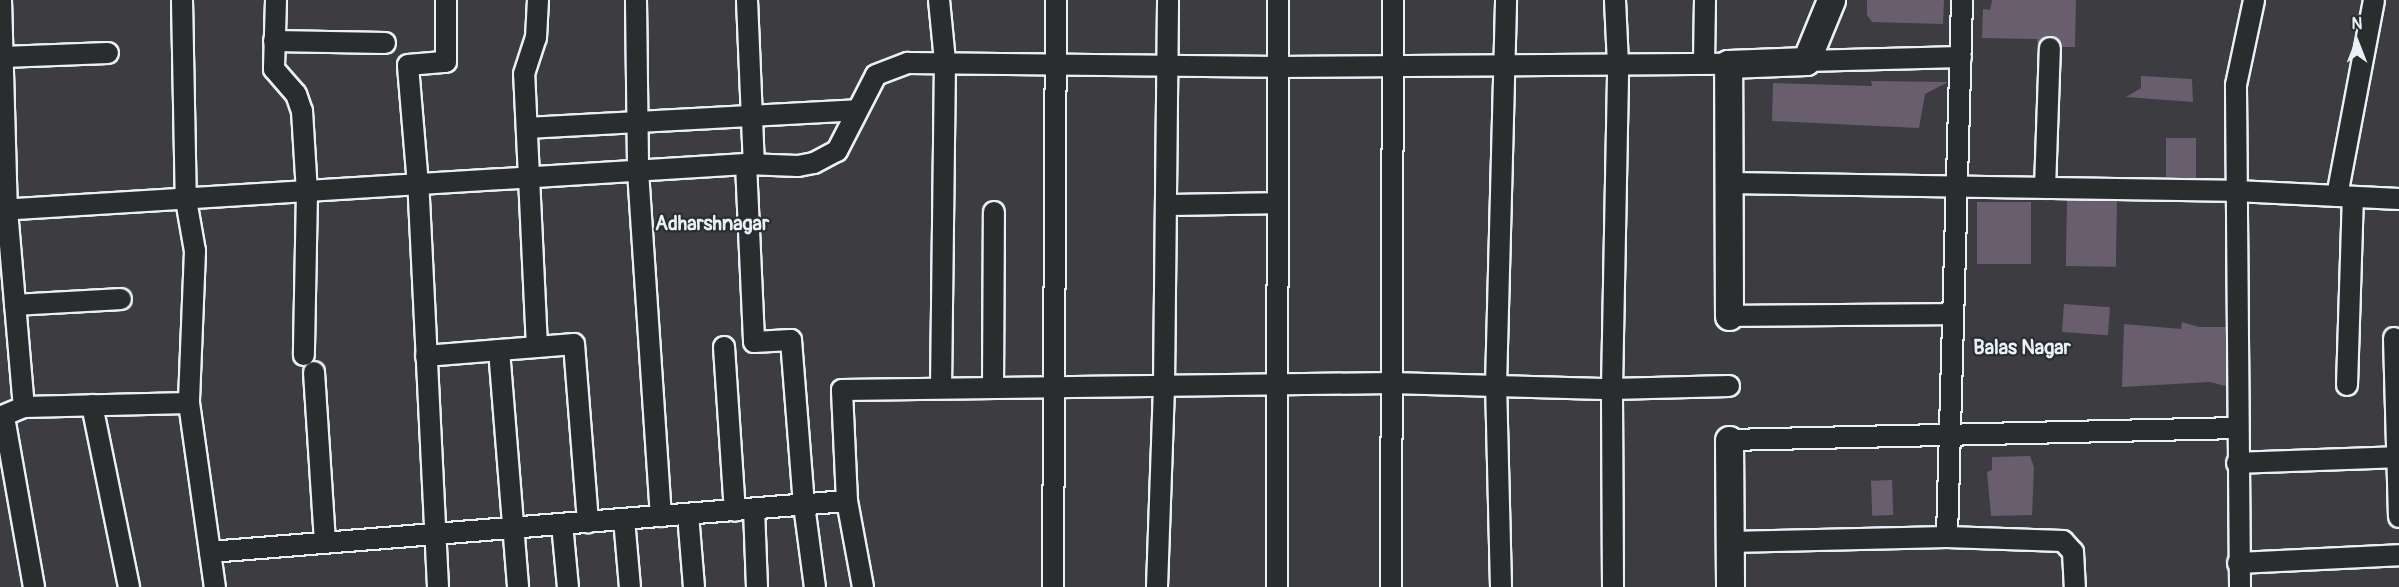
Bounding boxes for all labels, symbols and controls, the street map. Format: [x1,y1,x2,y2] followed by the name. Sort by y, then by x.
[2327,12,2387,72] north arrow
[2352,14,2362,34] text: N
[655,211,769,235] district label: Adharshnagar
[1973,335,2071,359] district label: Balas Nagar

